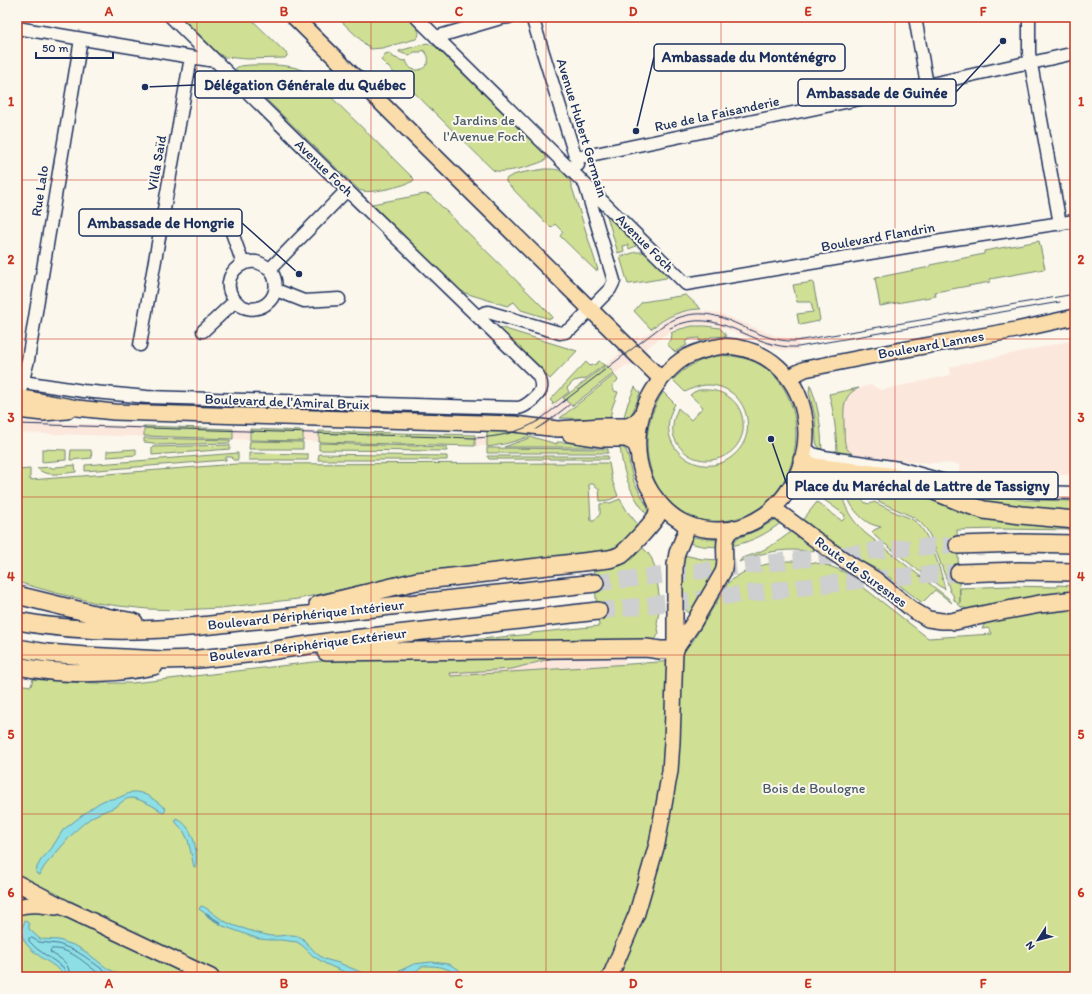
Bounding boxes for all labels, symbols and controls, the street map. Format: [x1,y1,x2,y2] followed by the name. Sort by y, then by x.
[104,4,114,19] text: A
[280,4,289,19] text: B
[455,4,464,19] text: C
[629,4,638,19] text: D
[804,4,812,19] text: E
[980,4,987,19] text: F
[36,34,113,60] scale bar
[42,41,68,55] text: 50 m
[654,44,845,71] callout: Ambassade du Monténégro
[661,48,837,67] text: Ambassade du Monténégro
[553,56,611,200] street label: Avenue Hubert Germain
[195,71,414,98] callout: Délégation Générale du Québec
[204,76,406,95] text: Délégation Générale du Québec
[798,79,956,106] callout: Ambassade de Guinée
[805,84,948,102] text: Ambassade de Guinée
[653,92,781,136] street label: Rue de la Faisanderie
[8,94,14,109] text: 1
[1078,94,1084,109] text: 1
[443,112,525,145] park label: Jardins de l'Avenue Foch
[144,134,170,192] street label: Villa Saïd
[291,136,357,200] street label: Avenue Foch
[28,164,52,218] street label: Rue Lalo
[79,209,242,236] callout: Ambassade de Hongrie
[612,210,678,276] street label: Avenue Foch
[87,214,234,233] text: Ambassade de Hongrie
[820,219,936,255] street label: Boulevard Flandrin
[8,252,15,267] text: 2
[1078,252,1085,267] text: 2
[877,327,985,363] street label: Boulevard Lannes
[204,391,370,413] street label: Boulevard de l'Amiral Bruix
[7,410,15,425] text: 3
[1077,410,1085,425] text: 3
[787,472,1058,499] callout: Place du Maréchal de Lattre de Tassigny
[794,477,1050,496] text: Place du Maréchal de Lattre de Tassigny
[811,533,911,611] street label: Route de Suresnes
[7,569,15,584] text: 4
[1077,569,1085,584] text: 4
[207,596,405,634] street label: Boulevard Périphérique Intérieur
[208,624,408,666] street label: Boulevard Périphérique Extérieur
[8,727,15,742] text: 5
[1078,727,1085,742] text: 5
[763,780,866,797] park label: Bois de Boulogne
[8,885,15,900] text: 6
[1078,885,1085,900] text: 6
[1018,920,1058,960] north arrow
[1023,939,1038,952] text: N
[104,976,114,991] text: A
[280,976,289,991] text: B
[455,976,464,991] text: C
[629,976,638,991] text: D
[804,976,812,991] text: E
[980,976,987,991] text: F

